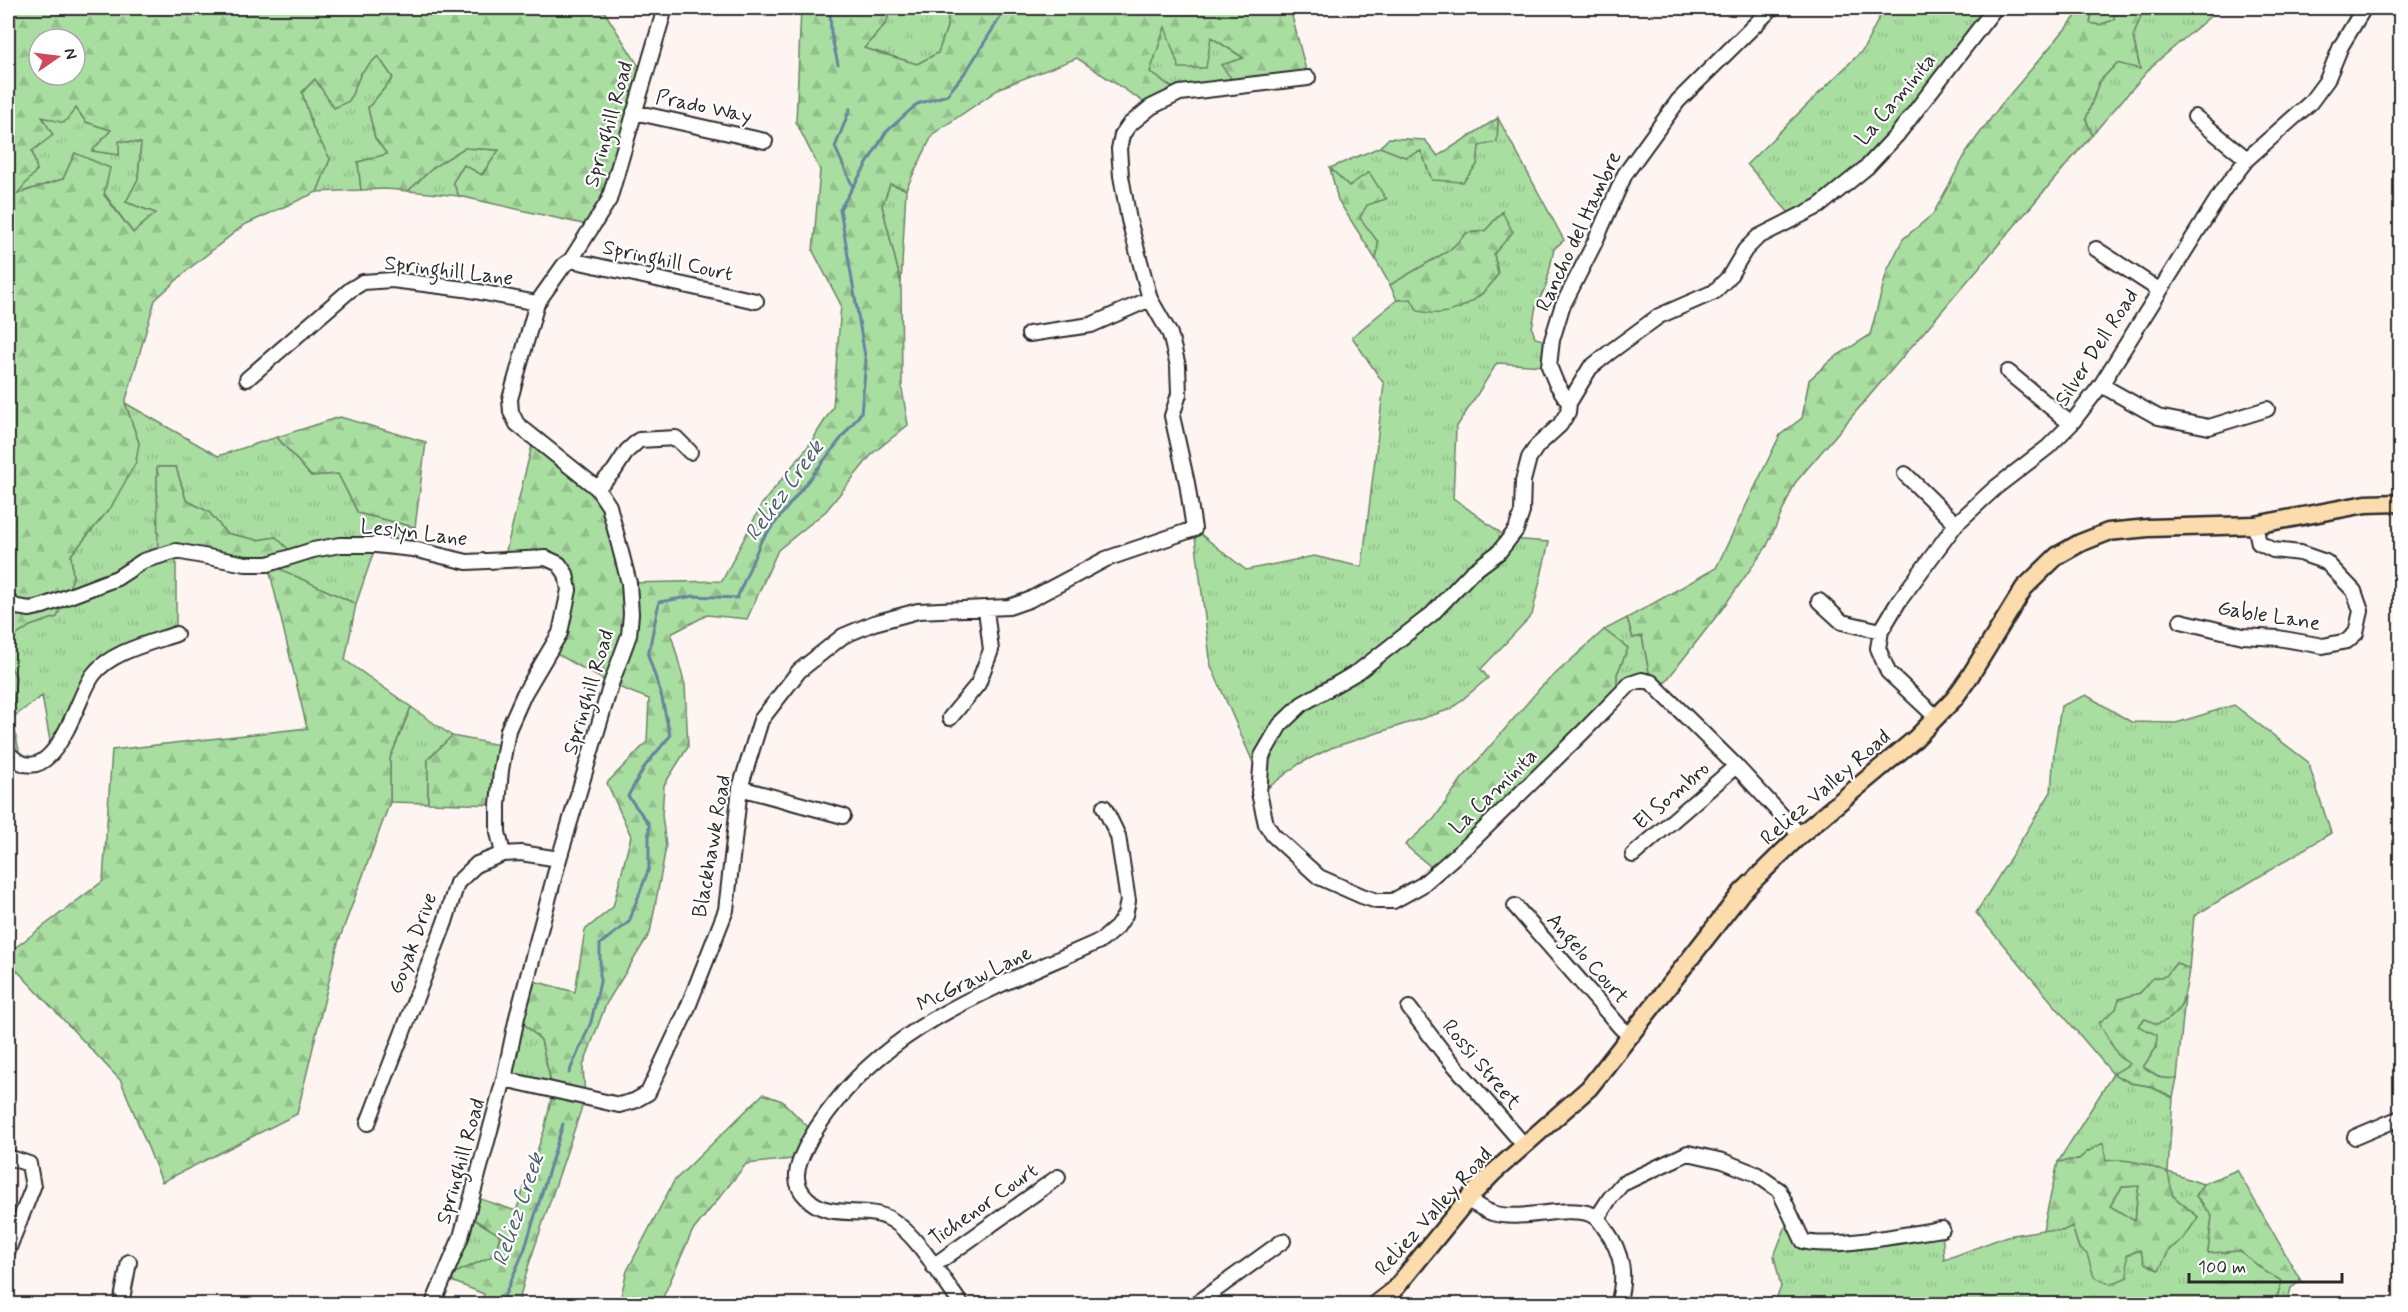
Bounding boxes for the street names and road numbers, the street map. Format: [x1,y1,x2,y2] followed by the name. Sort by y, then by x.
[1849,48,1943,152] street label: La Caminita
[578,58,642,191] street label: Springhill Road
[653,83,755,131] street label: Prado Way
[1529,147,1628,316] street label: Rancho del Hambre
[600,234,736,290] street label: Springhill Court
[383,249,515,295] street label: Springhill Lane
[2048,283,2145,412] street label: Silver Dell Road
[359,513,469,553] street label: Leslyn Lane
[2215,594,2322,638] street label: Gable Lane
[557,626,623,759] street label: Springhill Road
[1755,723,1897,852] street label: Reliez Valley Road
[1443,743,1544,841] street label: La Caminita
[1628,755,1716,837] street label: El Sombro
[686,773,738,920] street label: Blackhawk Road
[382,889,444,998] street label: Goyak Drive
[1538,907,1635,1011] street label: Angelo Court
[912,939,1037,1019] street label: McGraw Lane
[1435,1014,1528,1116] street label: Rossi Street
[430,1095,494,1228] street label: Springhill Road
[1369,1141,1499,1282] street label: Reliez Valley Road
[923,1157,1044,1253] street label: Tichenor Court

